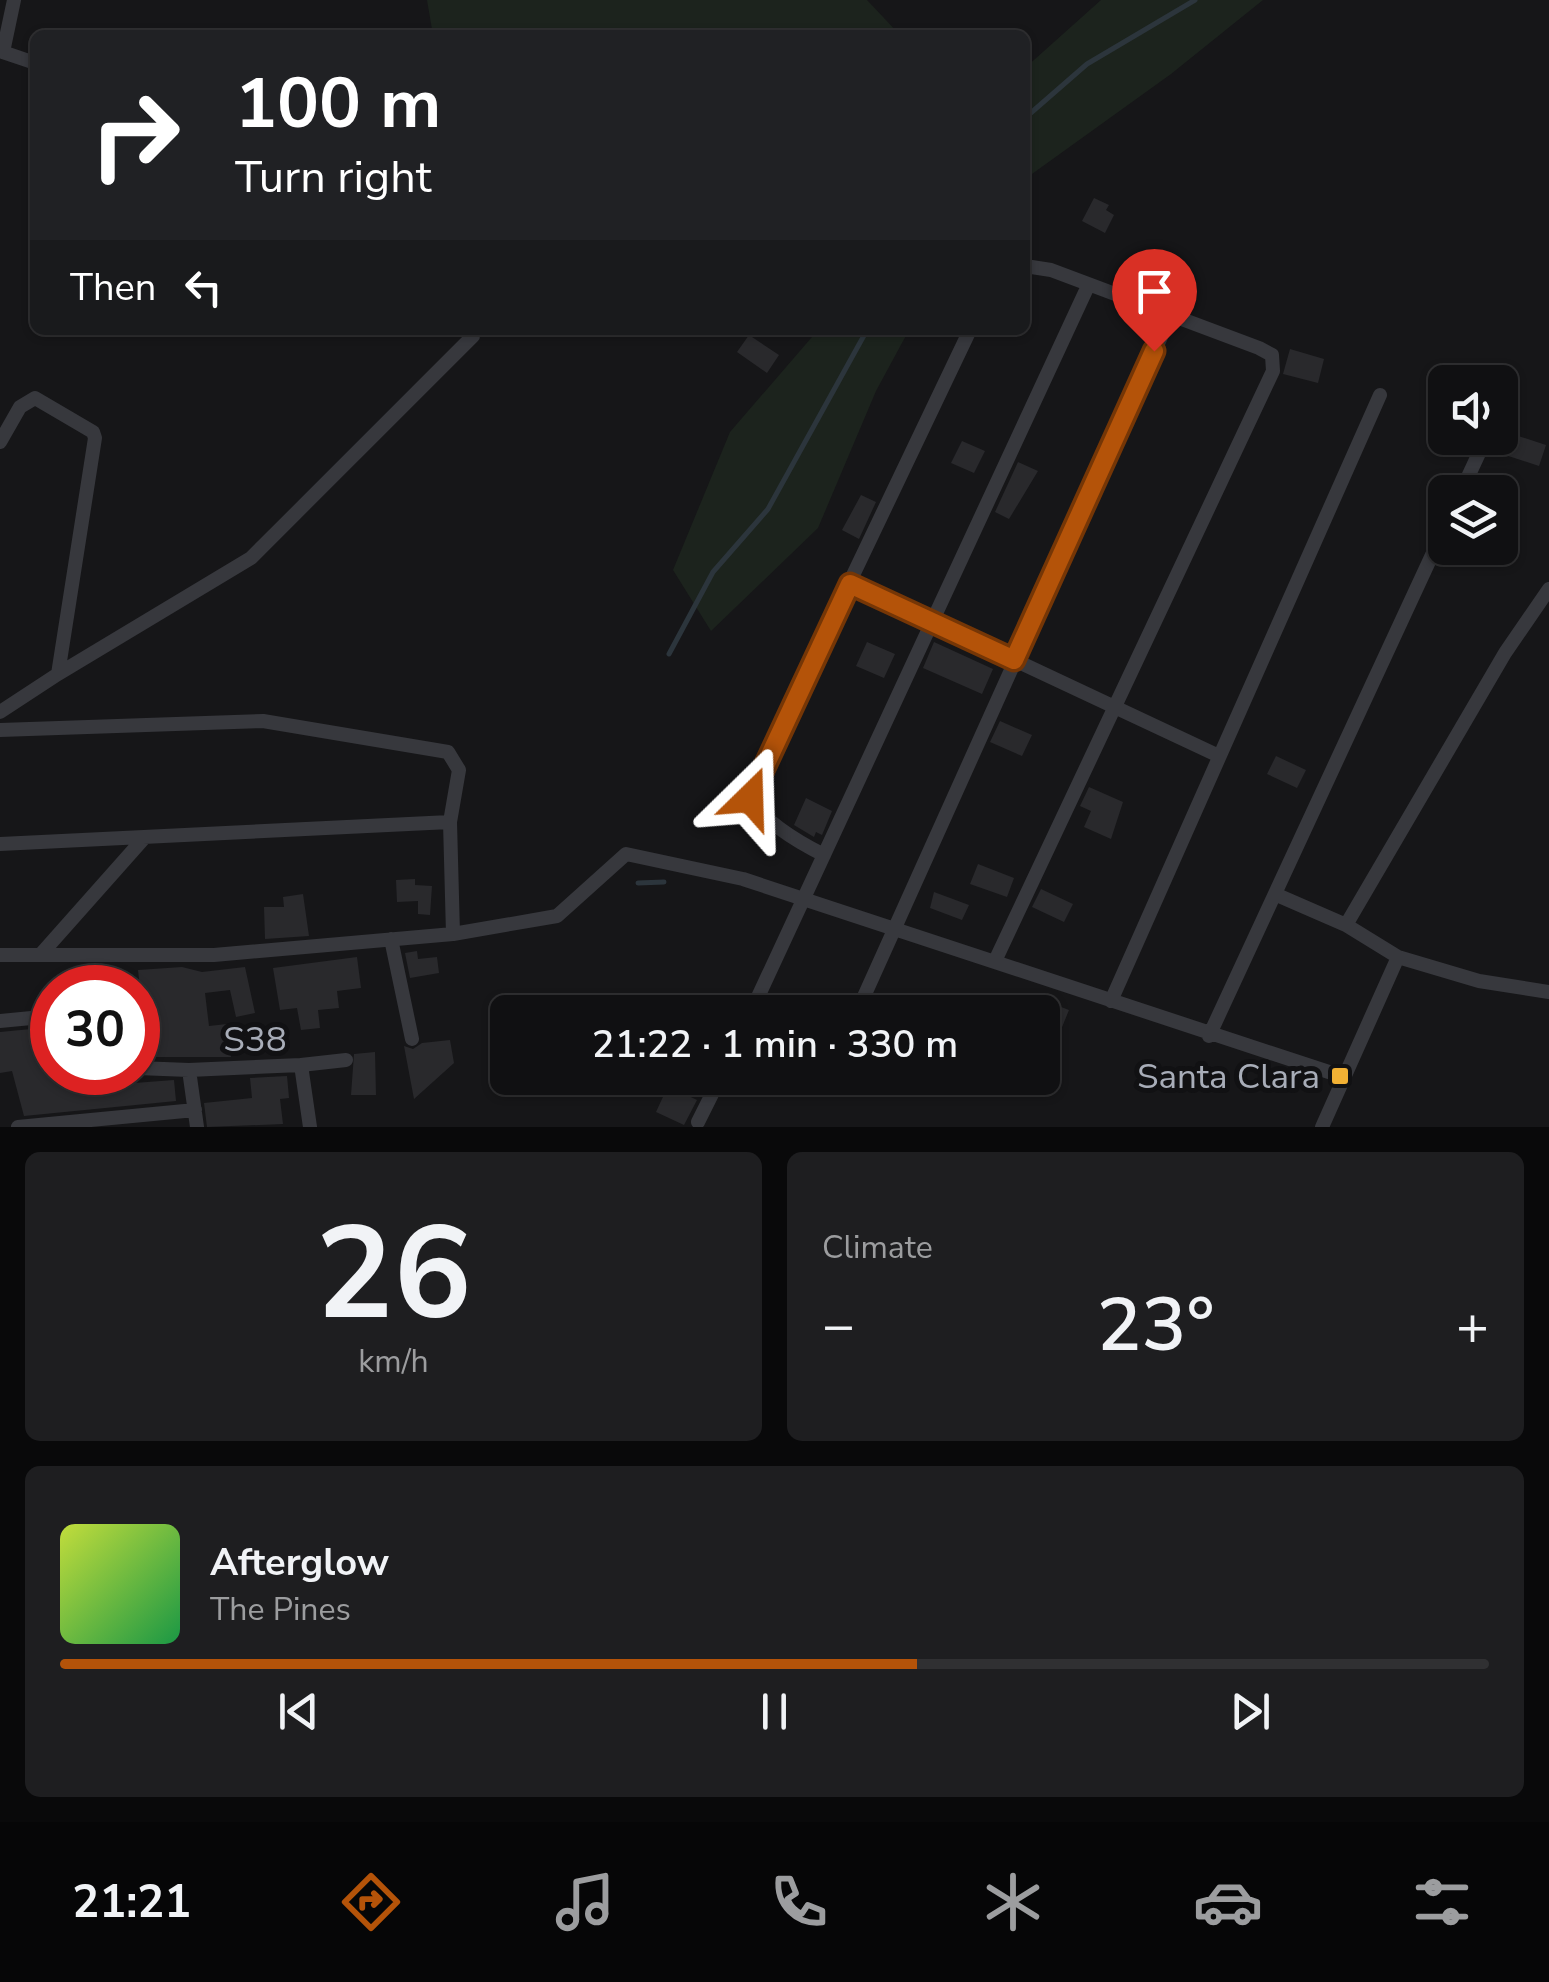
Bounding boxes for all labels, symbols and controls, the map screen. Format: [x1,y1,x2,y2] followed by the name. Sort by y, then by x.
[235,56,441,152] text: 100 m
[70,70,200,200] icon: right
[235,147,432,208] text: Turn right
[1112,249,1197,352] pin
[176,260,231,315] icon: left
[70,262,156,313] text: Then
[1127,264,1182,319] icon: arrive
[1428,365,1518,565] map controls
[1428,365,1518,455] button: sound
[1428,475,1518,565] button: layers
[698,746,802,850] position arrow
[30,965,160,1095] speed limit sign: 30
[223,1016,287,1063] street label: S38
[592,1019,958,1070] text: 21:22 · 1 min · 330 m
[1137,1053,1320,1100] place label: Santa Clara
[1329,1065,1351,1087] marker: Santa Clara
[315,1186,472,1363] text: 26
[822,1226,933,1269] text: Climate
[1096,1274,1215,1376] text: 23°
[822,1288,855,1363] text: −
[1456,1288,1489,1363] text: +
[358,1340,429,1383] text: km/h
[210,1537,389,1588] text: Afterglow
[210,1588,351,1631] text: The Pines
[271,1684,326,1739] icon: previous
[747,1684,802,1739] icon: pause
[1223,1684,1278,1739] icon: next
[336,1867,406,1937] icon: directions
[550,1867,620,1937] icon: music
[764,1867,834,1937] icon: phone
[978,1867,1048,1937] icon: climate
[1193,1867,1263,1937] icon: car
[1407,1867,1477,1937] icon: filters
[72,1872,191,1933] text: 21:21

